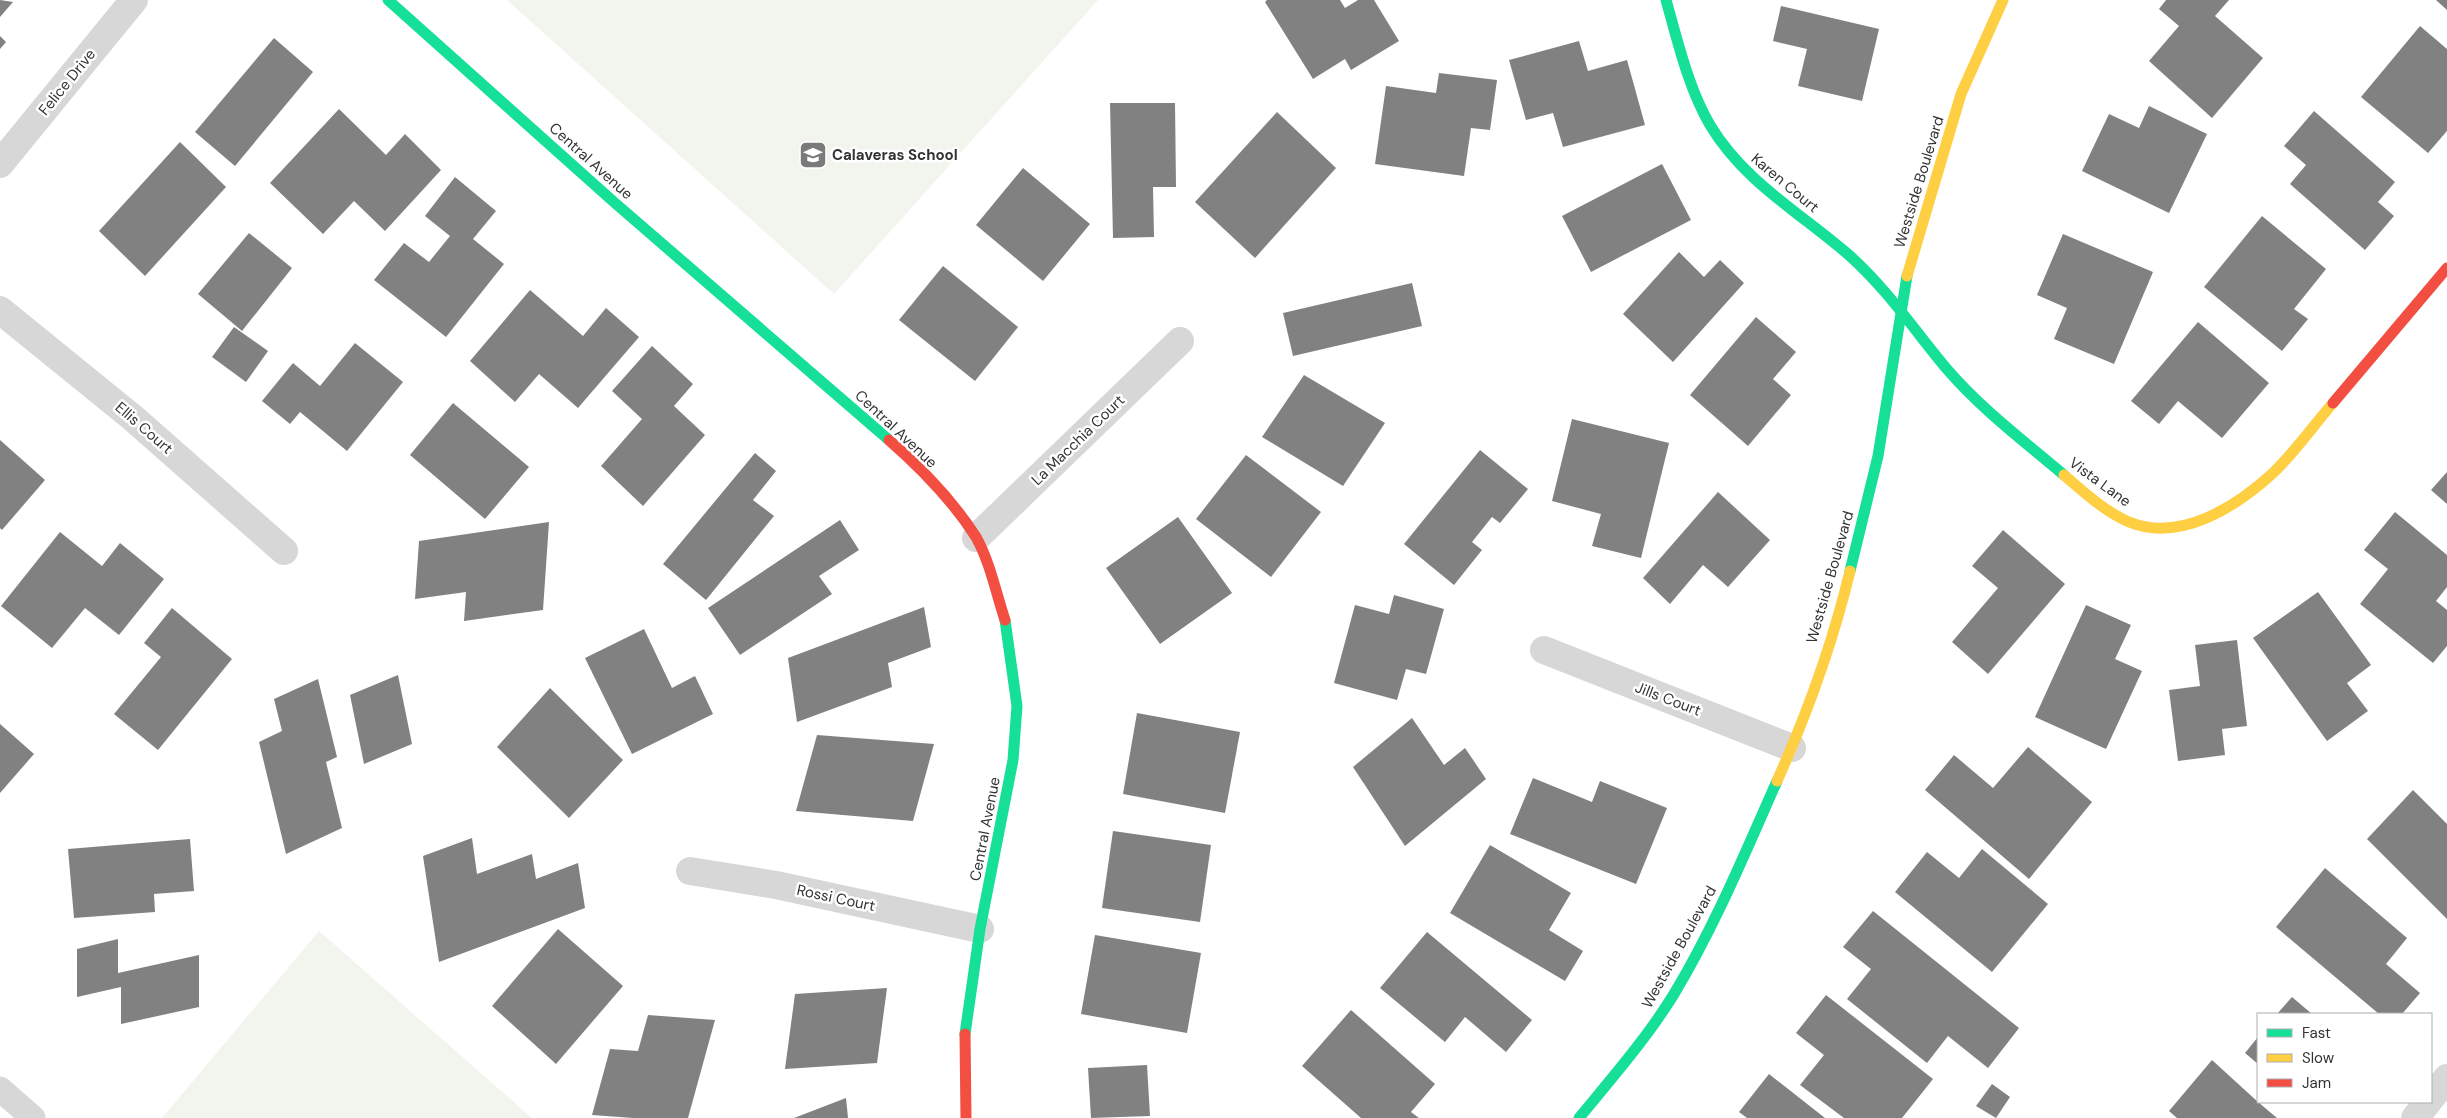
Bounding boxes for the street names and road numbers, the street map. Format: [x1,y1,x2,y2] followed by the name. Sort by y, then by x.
[34,45,100,119] street label: Felice Drive
[1889,114,1949,250] street label: Westside Boulevard
[545,118,637,204] street label: Central Avenue
[1747,149,1823,217] street label: Karen Court
[850,386,942,472] street label: Central Avenue
[1027,390,1129,490] street label: La Macchia Court
[111,398,177,459] street label: Ellis Court
[2065,453,2135,511] street label: Vista Lane
[1802,508,1858,646] street label: Westside Boulevard
[1632,677,1704,721] street label: Jills Court
[965,775,1005,883] street label: Central Avenue
[795,880,877,916] street label: Rossi Court
[1637,882,1721,1012] street label: Westside Boulevard

